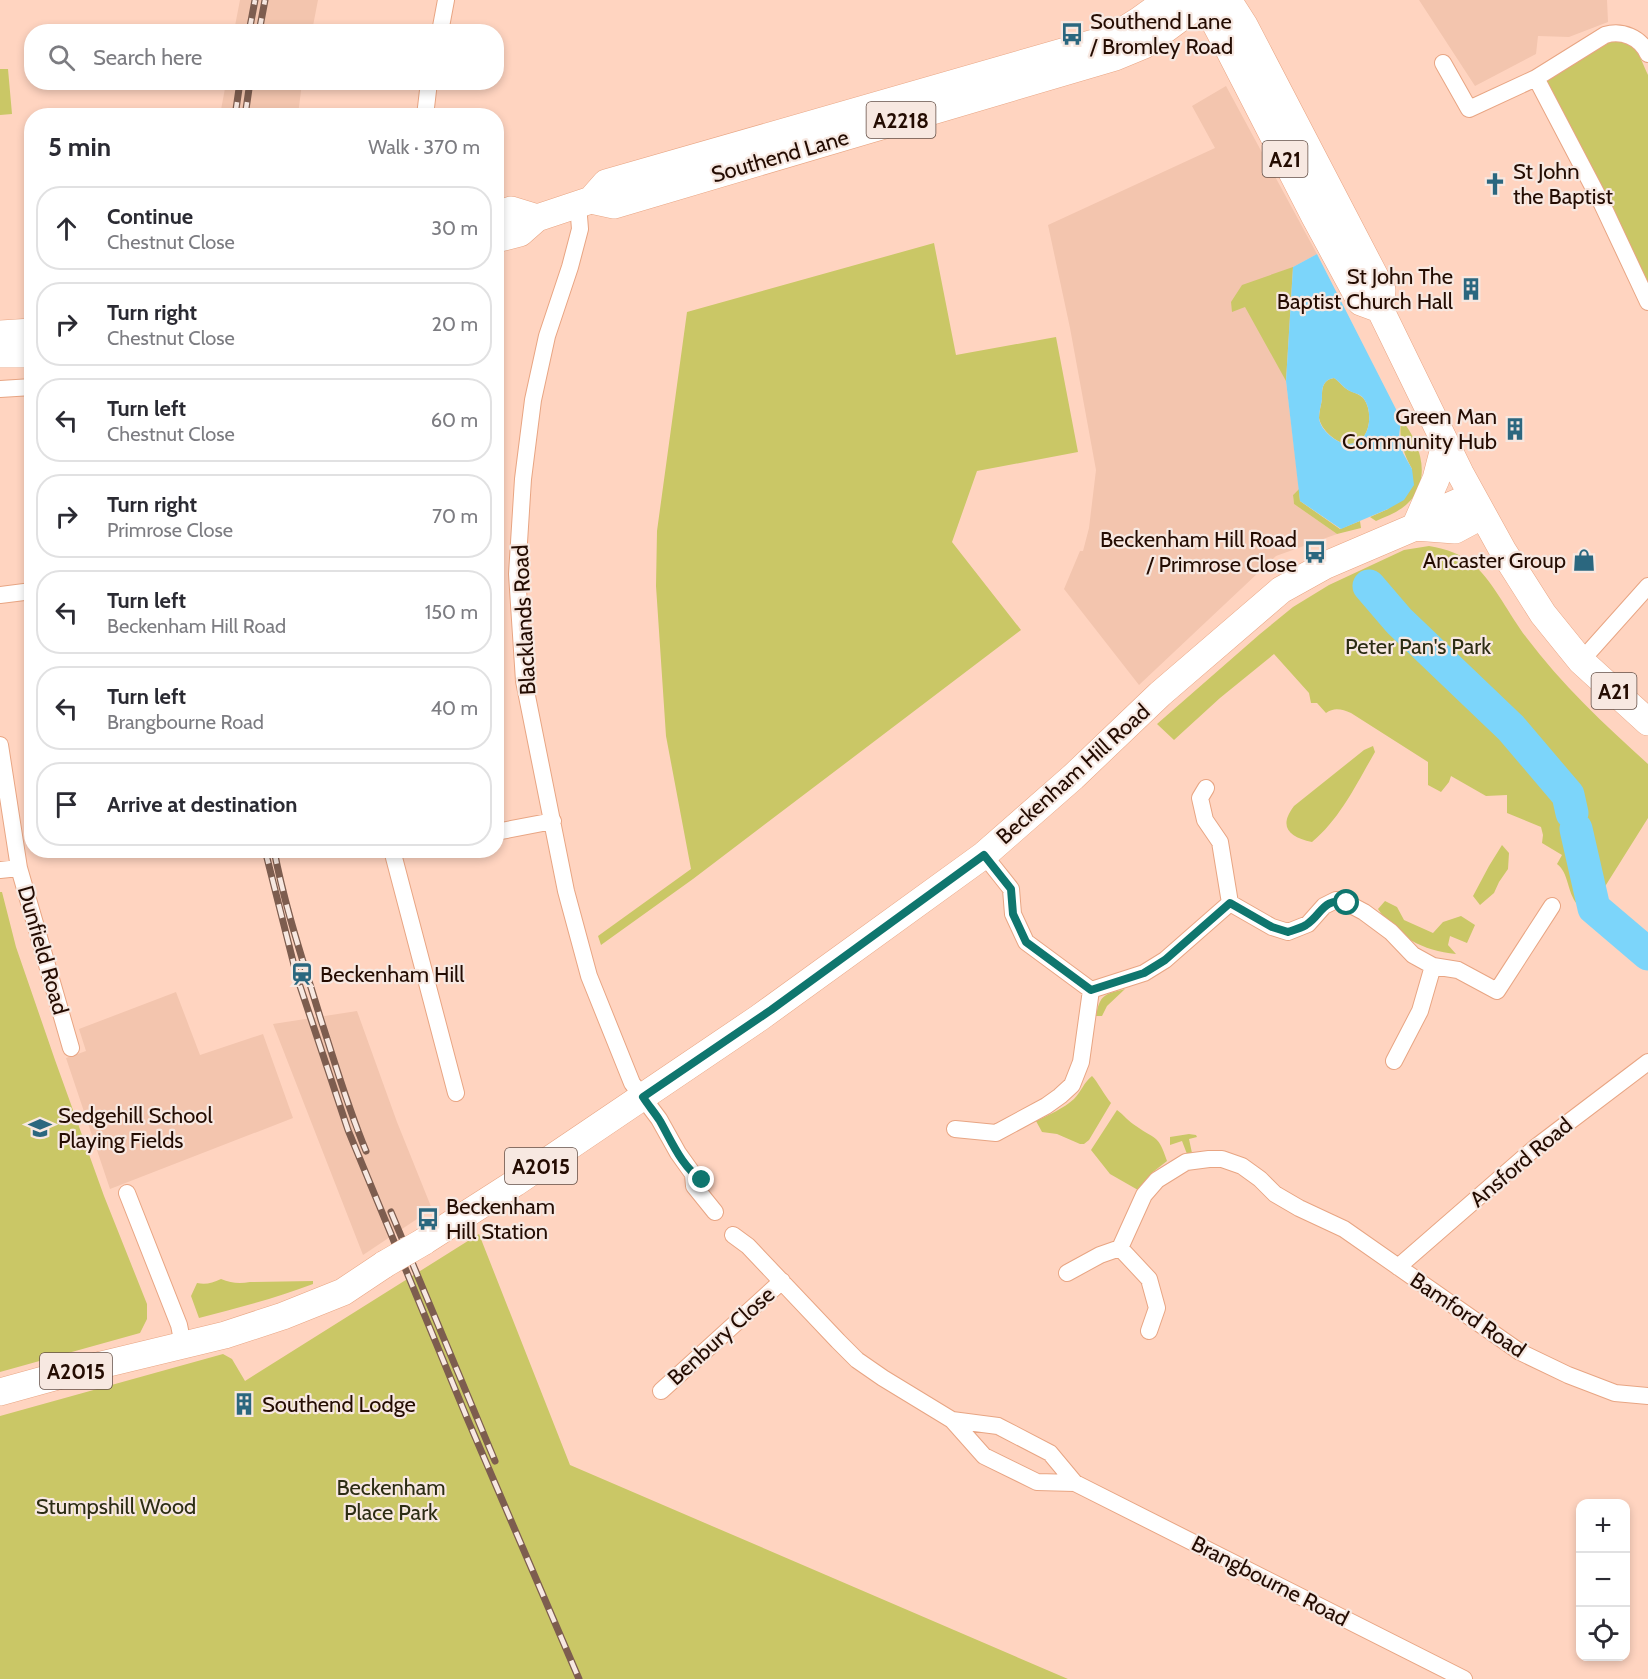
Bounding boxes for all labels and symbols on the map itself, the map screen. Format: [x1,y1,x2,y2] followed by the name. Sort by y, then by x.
[1089,8,1233,60] place label: Southend Lane / Bromley Road
[1059,21,1085,47] bus stop icon: Southend Lane / Bromley Road
[866,102,936,138] road number: A2218
[708,123,852,189] street label: Southend Lane
[1262,141,1308,177] road number: A21
[1513,158,1614,210] place label: St John the Baptist
[1482,171,1508,197] church icon: St John the Baptist
[1277,263,1454,315] place label: St John The Baptist Church Hall
[1458,276,1484,302] building icon: St John The Baptist Church Hall
[1342,403,1497,455] place label: Green Man Community Hub
[1502,416,1528,442] building icon: Green Man Community Hub
[1100,526,1297,578] place label: Beckenham Hill Road / Primrose Close
[1302,539,1328,565] bus stop icon: Beckenham Hill Road / Primrose Close
[507,544,541,696] street label: Blacklands Road
[1423,547,1566,574] place label: Ancaster Group
[1571,547,1597,573] shop icon: Ancaster Group
[1345,633,1491,660] park label: Peter Pan's Park
[1592,673,1636,709] road number: A21
[991,698,1155,850] street label: Beckenham Hill Road
[12,882,74,1018] street label: Dunfield Road
[1333,889,1359,915] route start
[289,961,315,987] station icon: Beckenham Hill
[320,961,465,988] place label: Beckenham Hill
[58,1102,213,1154] place label: Sedgehill School Playing Fields
[1464,1111,1578,1213] street label: Ansford Road
[27,1115,53,1141] school or university icon: Sedgehill School Playing Fields
[505,1148,577,1184] road number: A2015
[688,1166,714,1192] route end
[446,1193,555,1245] place label: Beckenham Hill Station
[415,1206,441,1232] bus stop icon: Beckenham Hill Station
[1405,1266,1531,1364] street label: Bamford Road
[662,1281,780,1391] street label: Benbury Close
[40,1353,112,1389] road number: A2015
[231,1391,257,1417] building icon: Southend Lodge
[262,1391,416,1418] place label: Southend Lodge
[336,1474,446,1526] park label: Beckenham Place Park
[36,1493,196,1520] park label: Stumpshill Wood
[1187,1530,1353,1632] street label: Brangbourne Road

